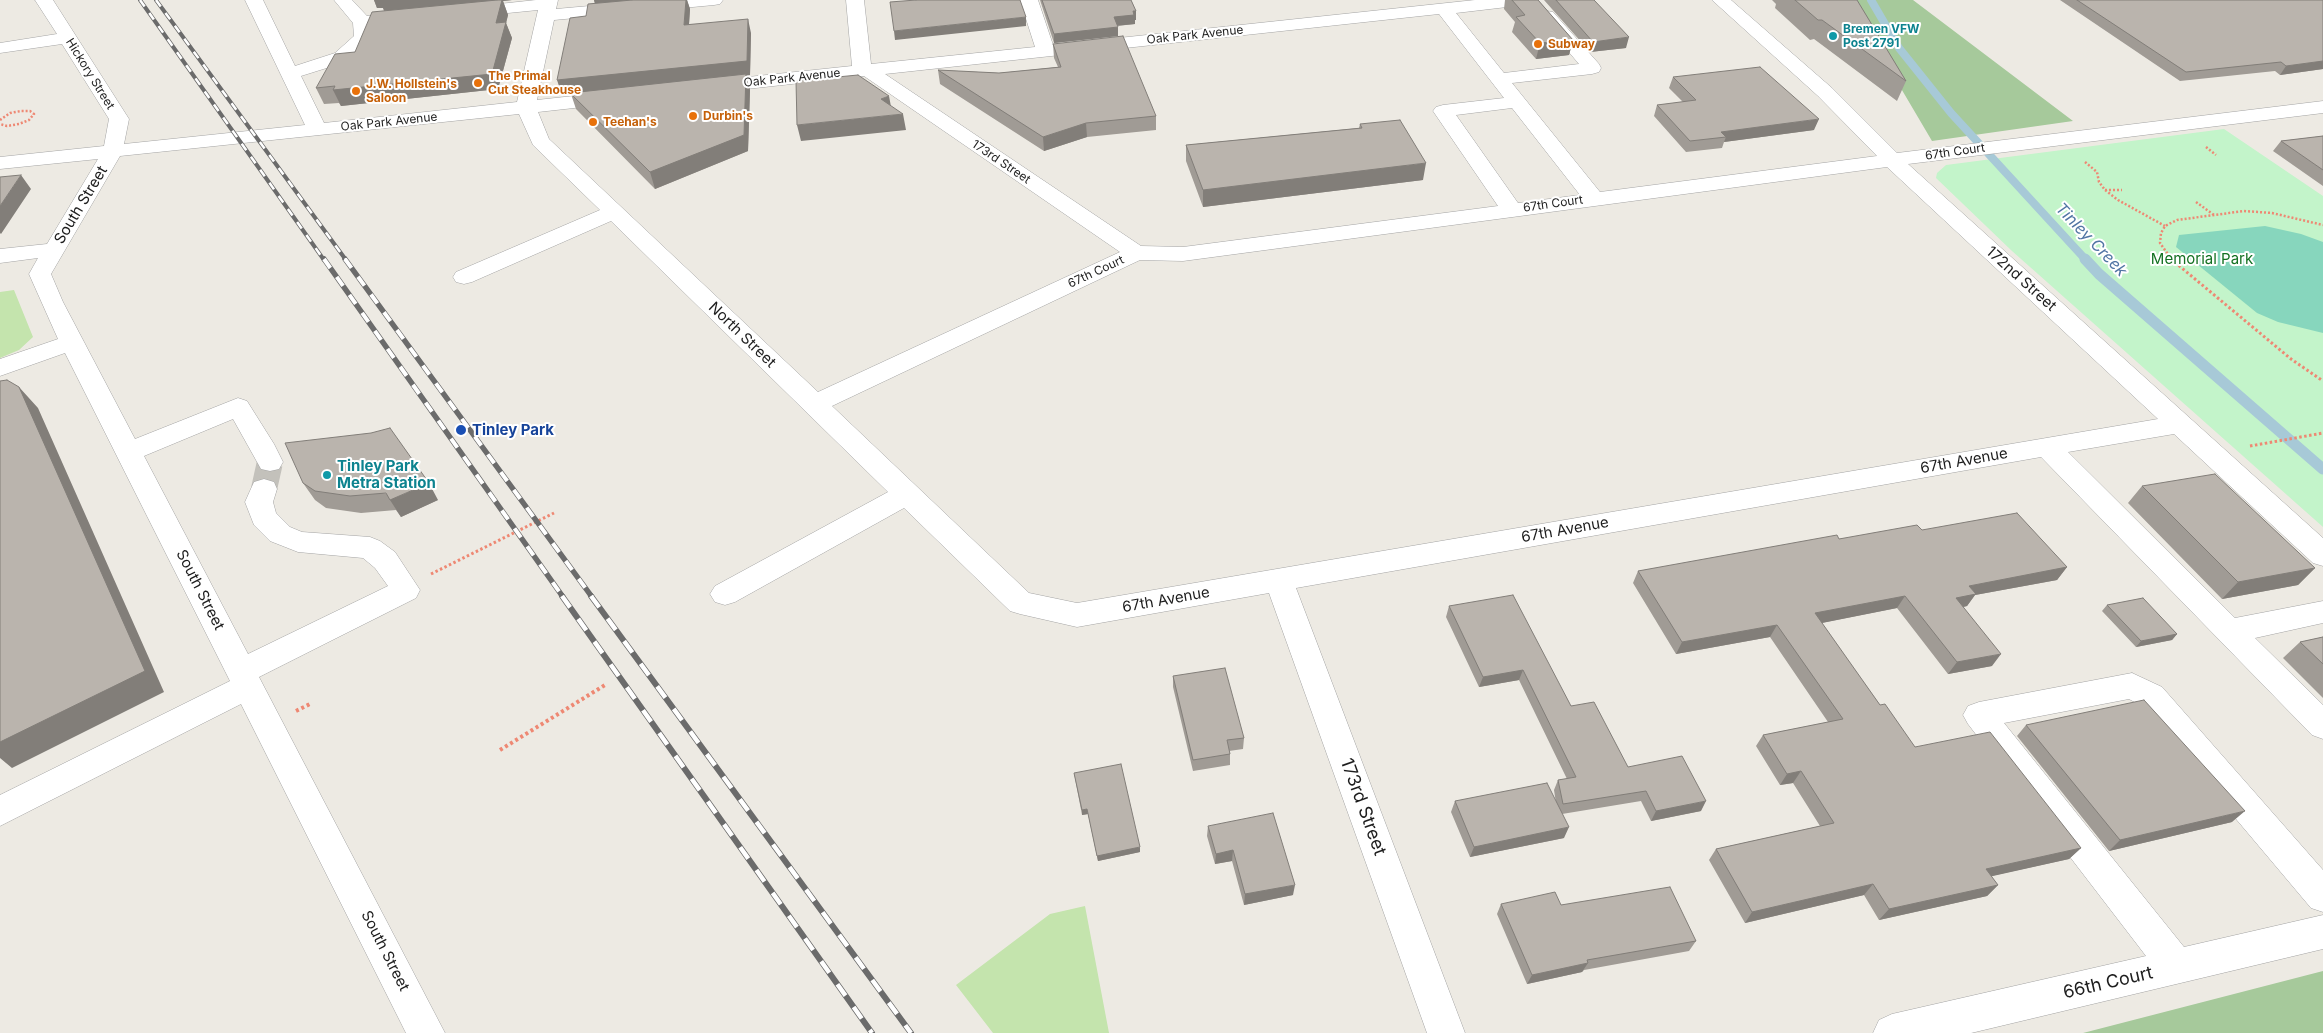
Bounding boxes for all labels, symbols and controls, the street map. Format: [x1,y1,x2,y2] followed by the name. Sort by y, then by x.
[1843,22,1920,50] place label: Bremen VFW Post 2791
[1146,23,1244,47] street label: Oak Park Avenue
[1827,30,1839,42] marker: Bremen VFW Post 2791
[62,36,118,112] street label: Hickory Street
[1548,37,1595,51] place label: Subway
[1532,38,1544,50] marker: Subway
[743,66,841,90] street label: Oak Park Avenue
[488,69,581,97] place label: The Primal Cut Steakhouse
[366,77,457,105] place label: J.W. Hollstein's Saloon
[472,77,484,89] marker: The Primal Cut Steakhouse
[350,85,362,97] marker: J.W. Hollstein's Saloon
[703,109,753,123] place label: Durbin's
[340,110,438,134] street label: Oak Park Avenue
[687,110,699,122] marker: Durbin's
[603,115,657,129] place label: Teehan's
[587,116,599,128] marker: Teehan's
[969,137,1033,187] street label: 173rd Street
[1924,141,1986,163] street label: 67th Court
[51,163,111,247] street label: South Street
[1522,193,1584,215] street label: 67th Court
[2051,199,2131,281] water label: Tinley Creek
[1982,243,2060,315] street label: 172nd Street
[2151,250,2253,268] park label: Memorial Park
[1066,253,1126,291] street label: 67th Court
[705,298,779,372] street label: North Street
[472,421,554,439] place label: Tinley Park
[454,423,468,437] marker: Tinley Park
[1919,444,2009,478] street label: 67th Avenue
[337,457,436,492] place label: Tinley Park Metra Station
[321,469,333,481] marker: Tinley Park Metra Station
[1520,513,1610,547] street label: 67th Avenue
[172,547,228,633] street label: South Street
[1121,583,1211,617] street label: 67th Avenue
[1335,756,1391,858] street label: 173rd Street
[357,908,413,994] street label: South Street
[2061,962,2155,1004] street label: 66th Court

